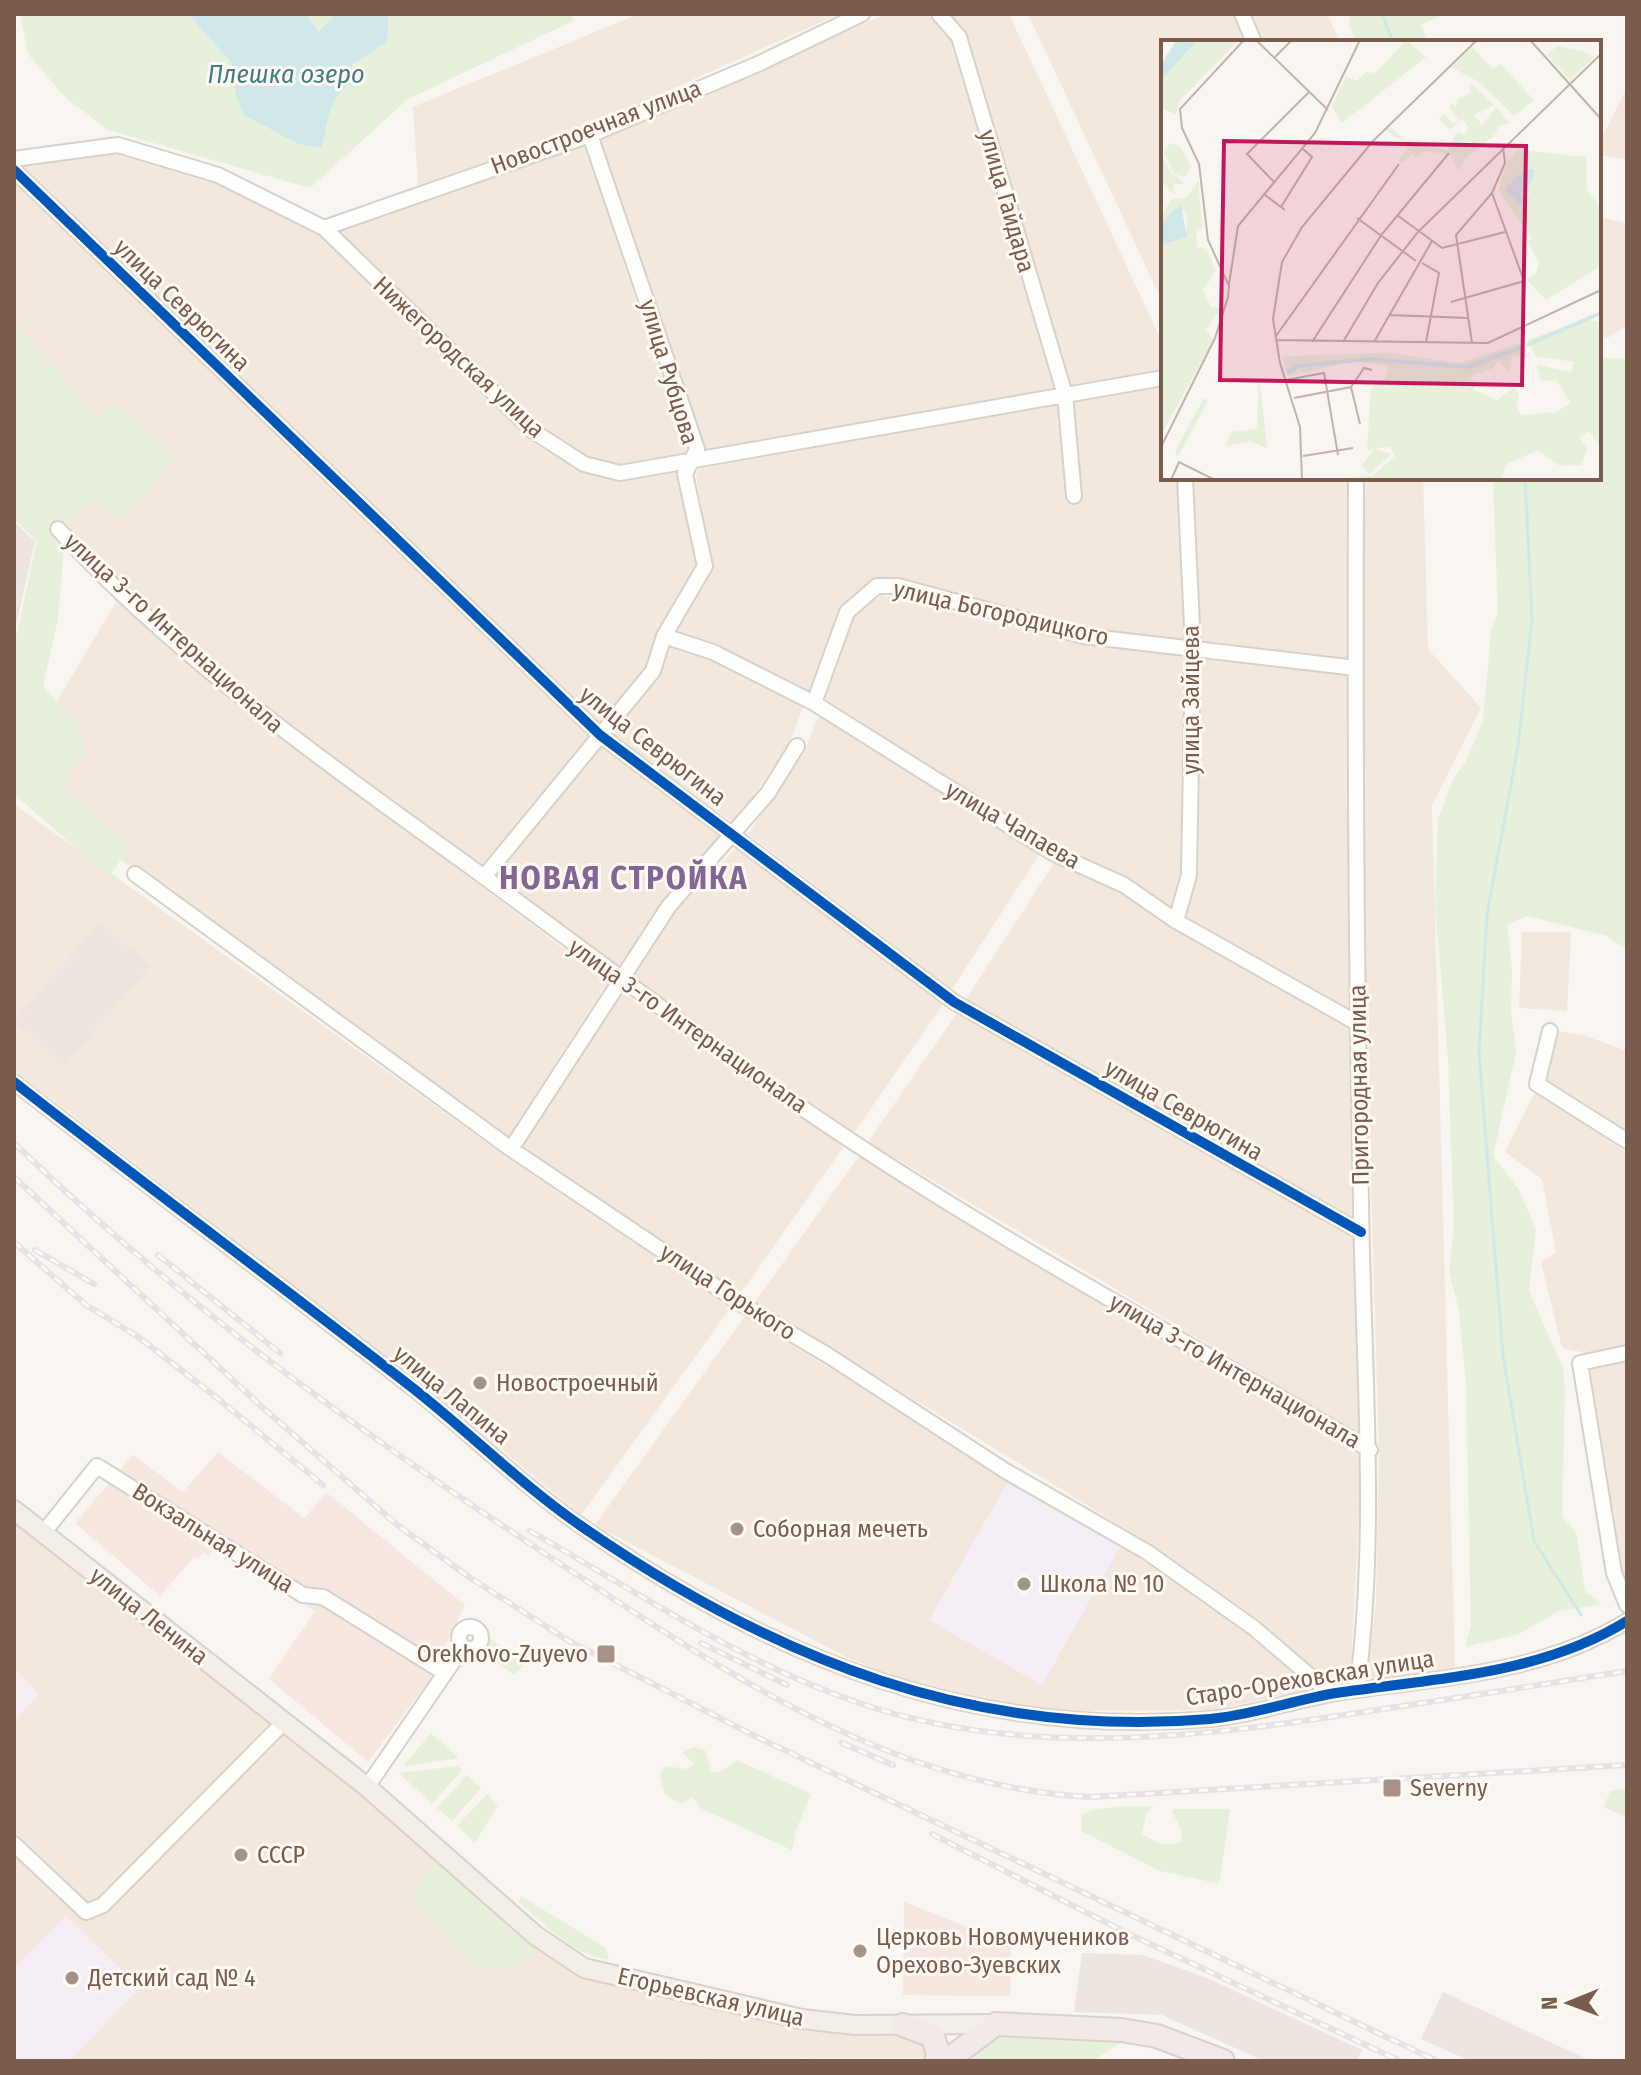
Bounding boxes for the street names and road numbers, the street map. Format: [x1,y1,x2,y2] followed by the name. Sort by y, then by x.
[487,74,705,180] street label: Новостроечная улица
[973,126,1041,276] street label: улица Гайдара
[108,233,256,377] street label: улица Севрюгина
[368,271,550,443] street label: Нижегородская улица
[634,296,704,448] street label: улица Рубцова
[59,527,289,739] street label: улица 3-го Интернационала
[891,575,1111,651] street label: улица Богородицкого
[1177,625,1205,775] street label: улица Зайцева
[574,680,732,812] street label: улица Севрюгина
[941,775,1085,875] street label: улица Чапаева
[563,933,813,1119] street label: улица 3-го Интернационала
[1343,984,1375,1186] street label: Пригородная улица
[1100,1053,1268,1167] street label: улица Севрюгина
[655,1238,801,1346] street label: улица Горького
[1105,1288,1365,1454] street label: улица 3-го Интернационала
[388,1340,516,1450] street label: улица Лапина
[127,1477,299,1599] street label: Вокзальная улица
[84,1561,214,1671] street label: улица Ленина
[1184,1645,1436,1711] street label: Старо-Ореховская улица
[615,1962,807,2032] street label: Егорьевская улица

